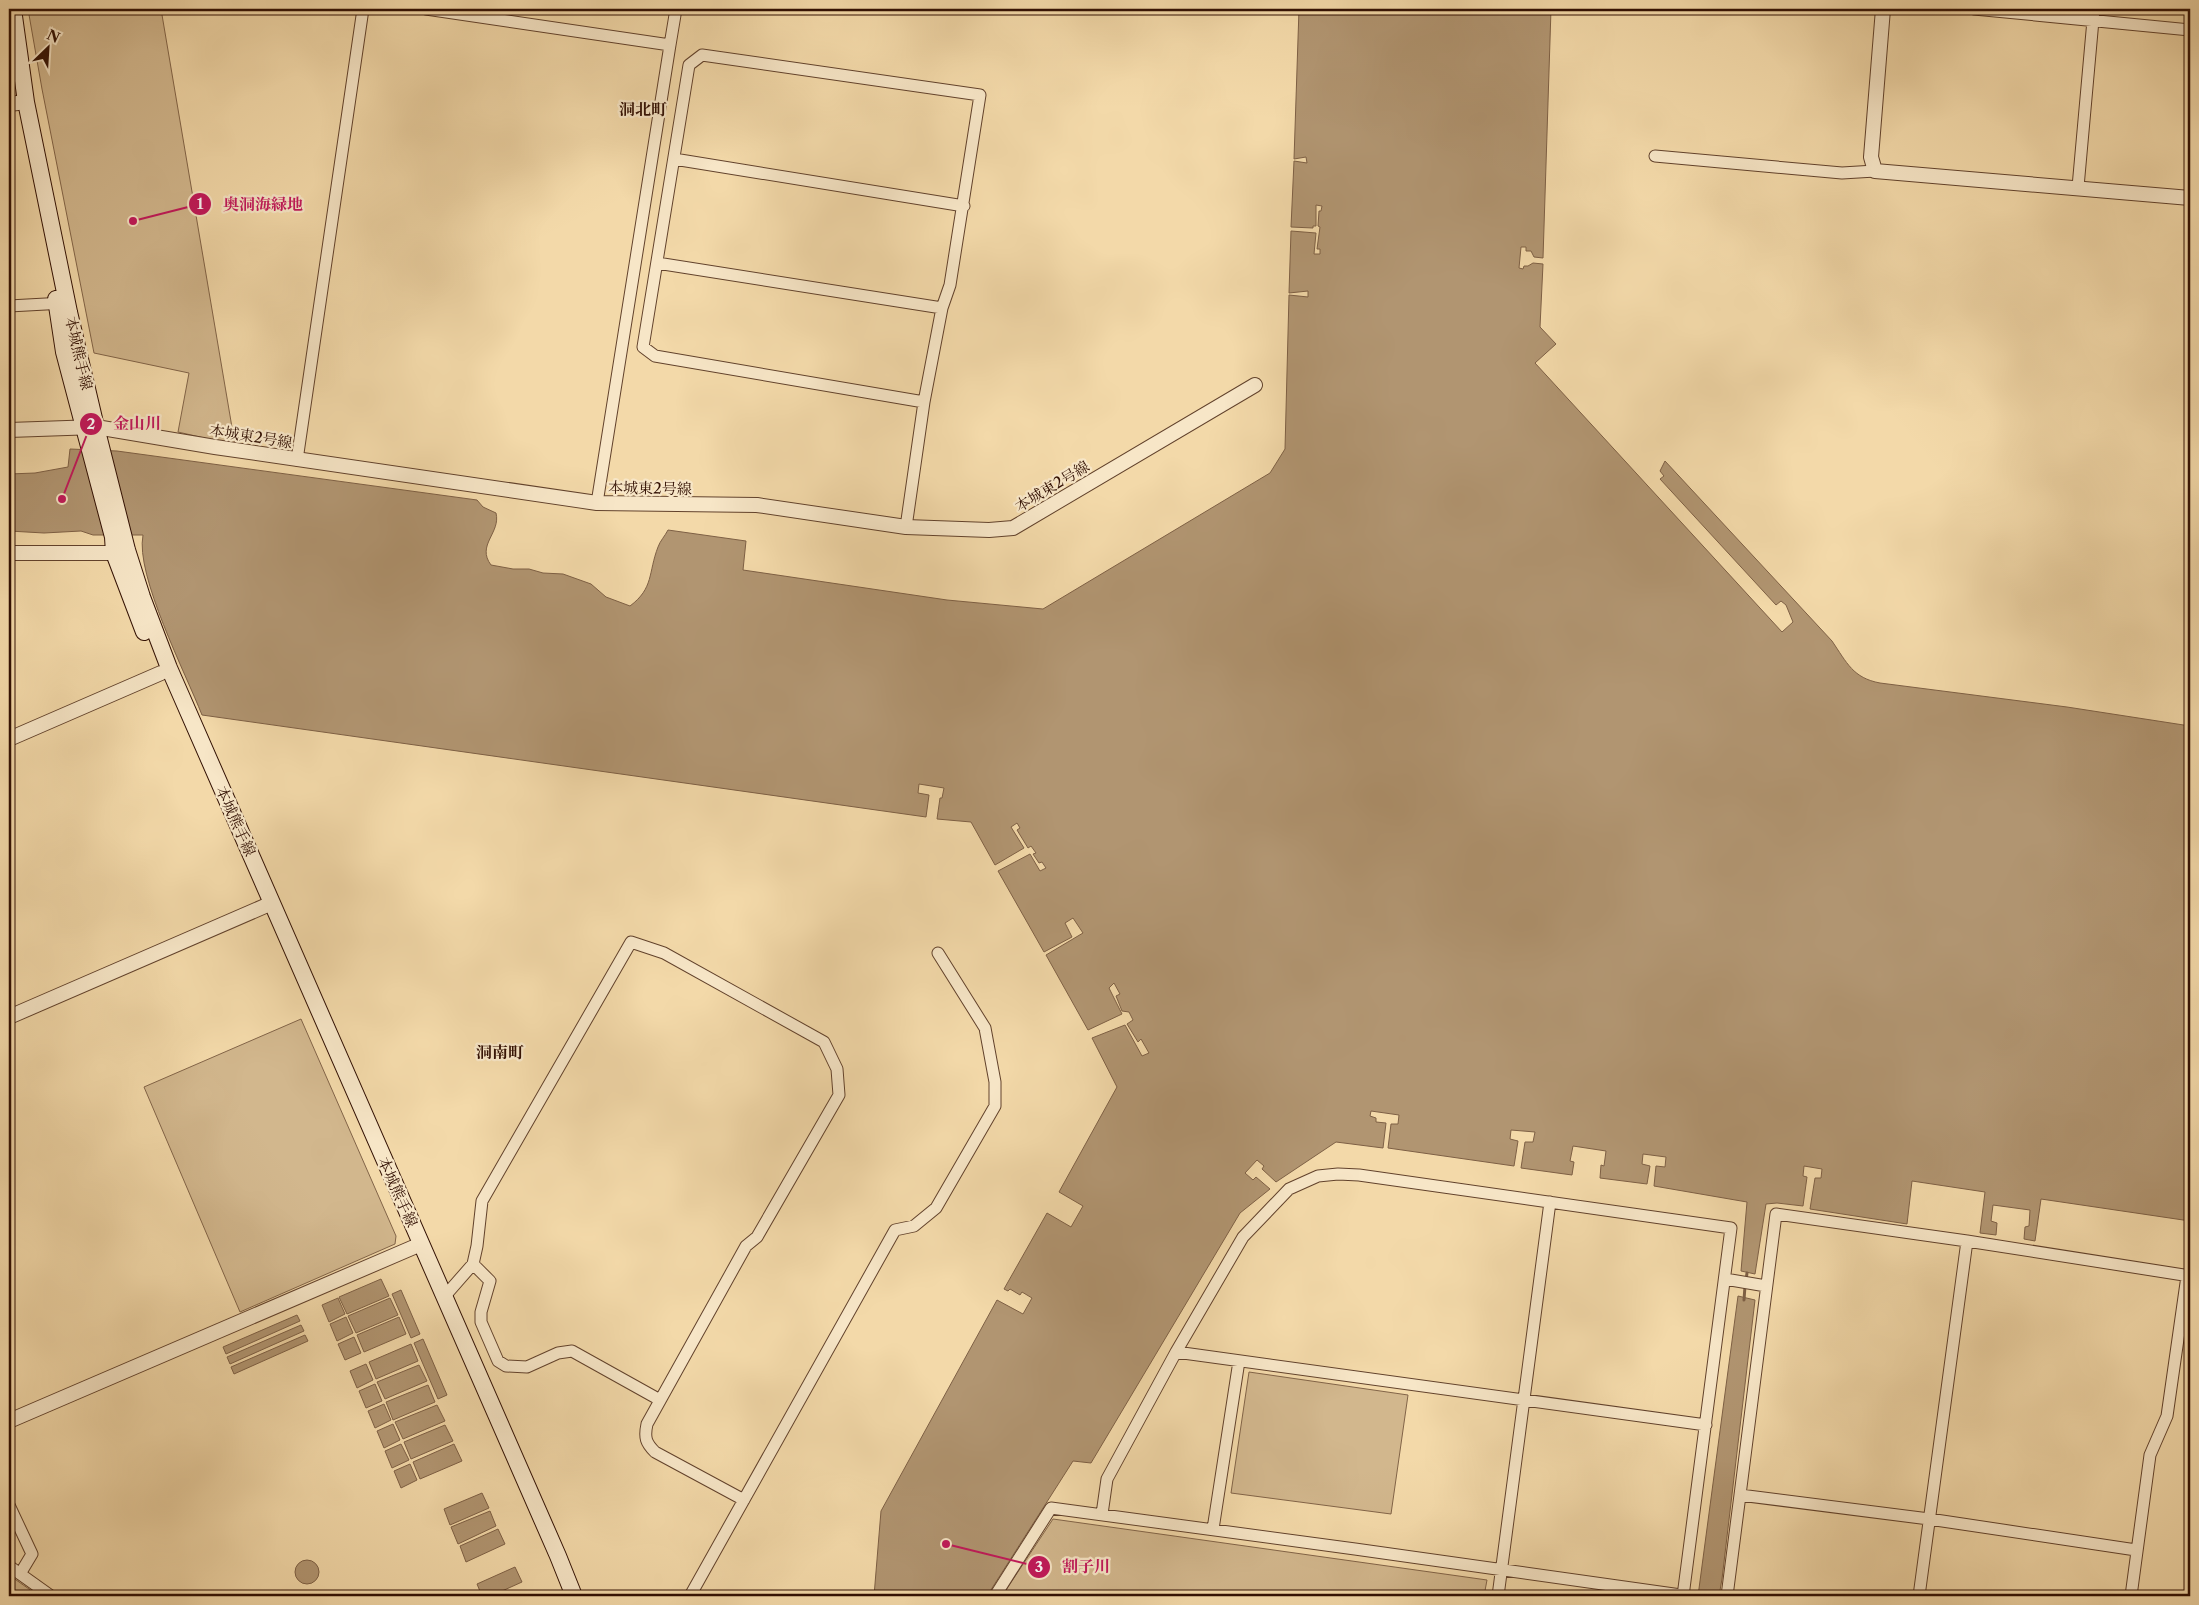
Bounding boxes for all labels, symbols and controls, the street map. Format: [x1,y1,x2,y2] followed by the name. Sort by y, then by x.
[22,22,72,72] north arrow
[44,25,63,47] text: N
[619,99,667,119] district label: 洞北町
[188,188,313,219] callout: 奥洞海緑地
[197,194,204,213] text: 1
[223,194,303,214] text: 奥洞海緑地
[61,314,97,392] street label: 本城熊手線
[78,408,171,439] callout: 金山川
[113,413,161,433] text: 金山川
[87,414,96,433] text: 2
[208,420,294,452] street label: 本城東2号線
[1011,456,1093,516] street label: 本城東2号線
[608,478,692,498] street label: 本城東2号線
[212,783,260,859] street label: 本城熊手線
[476,1042,524,1062] district label: 洞南町
[374,1154,422,1230] street label: 本城熊手線
[1027,1551,1120,1582] callout: 割子川
[1062,1556,1110,1576] text: 割子川
[1035,1557,1043,1576] text: 3

